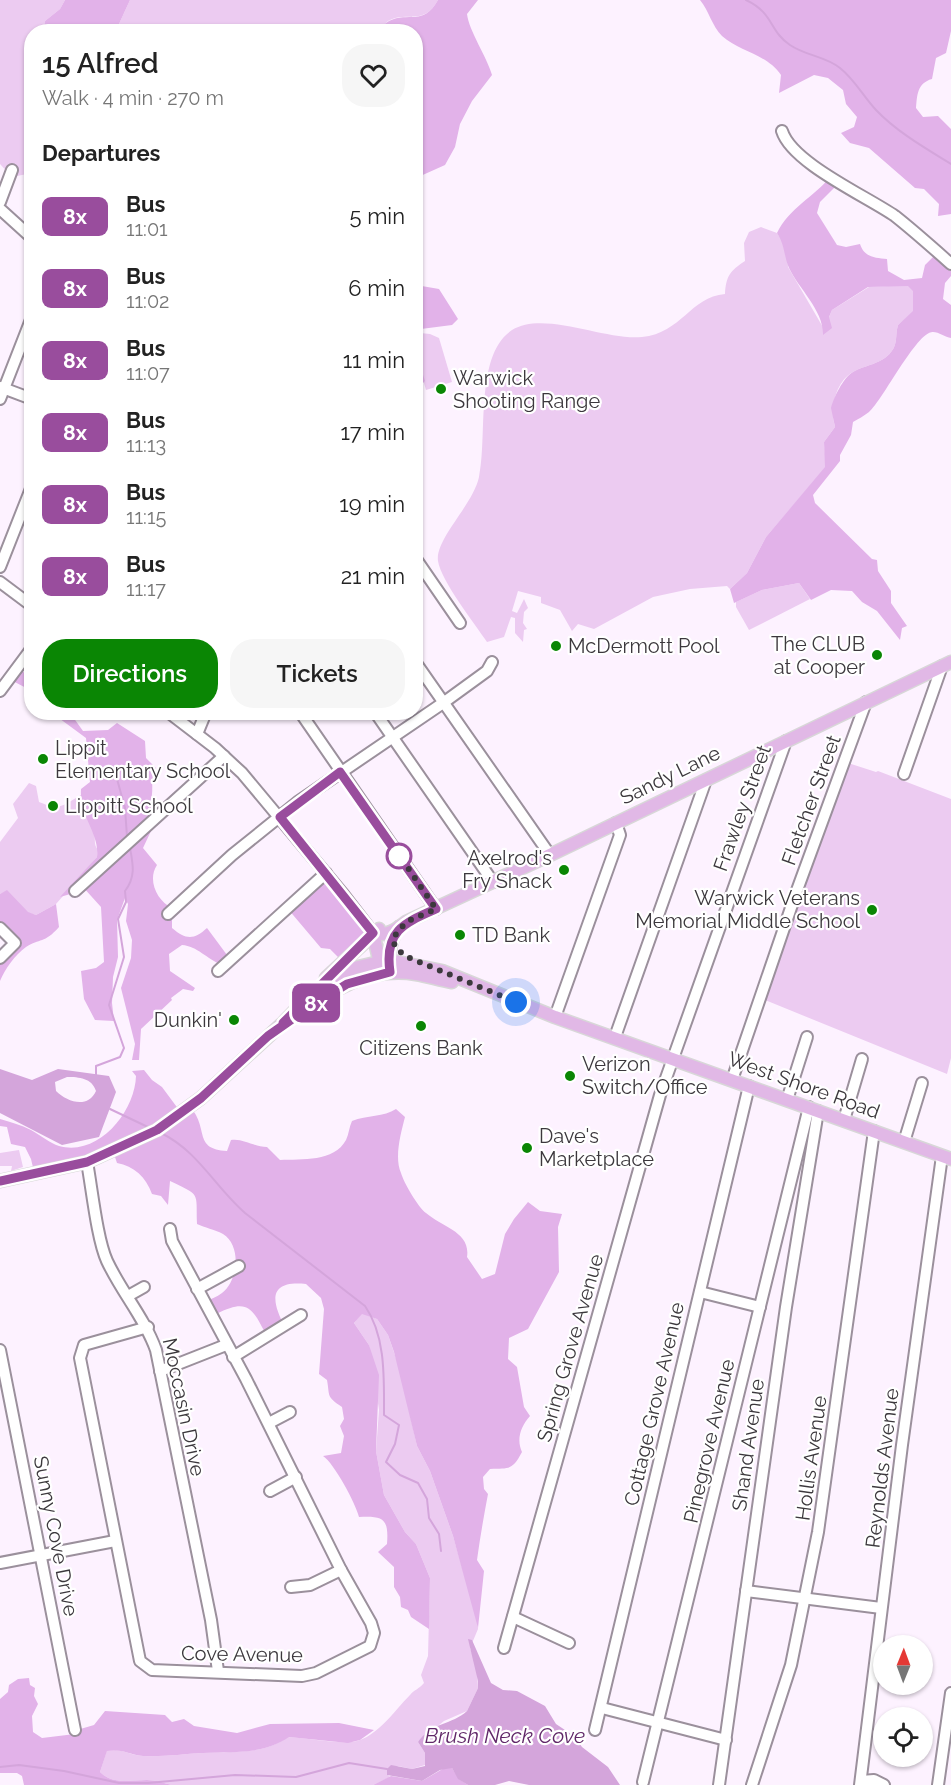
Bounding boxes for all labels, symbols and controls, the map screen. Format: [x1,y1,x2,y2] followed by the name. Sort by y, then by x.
[342,44,405,107] button: heart
[42,47,159,80] text: 15 Alfred
[42,86,224,110] text: Walk · 4 min · 270 m
[42,140,160,166] text: Departures
[126,191,165,217] text: Bus
[350,203,405,229] text: 5 min
[63,204,87,229] text: 8x
[126,217,168,241] text: 11:01
[126,263,165,289] text: Bus
[348,275,405,301] text: 6 min
[63,276,87,301] text: 8x
[126,289,170,313] text: 11:02
[126,335,165,361] text: Bus
[343,347,405,373] text: 11 min
[63,348,87,373] text: 8x
[126,361,170,385] text: 11:07
[453,366,600,413] place label: Warwick Shooting Range
[434,382,448,396] marker: Warwick Shooting Range
[126,407,165,433] text: Bus
[340,419,405,445] text: 17 min
[63,420,87,445] text: 8x
[126,433,166,457] text: 11:13
[126,479,165,505] text: Bus
[339,491,405,517] text: 19 min
[63,492,87,517] text: 8x
[126,505,166,529] text: 11:15
[126,551,165,577] text: Bus
[341,563,405,589] text: 21 min
[63,564,87,589] text: 8x
[126,577,166,601] text: 11:17
[771,632,865,679] place label: The CLUB at Cooper
[568,634,720,658] place label: McDermott Pool
[42,639,218,708] button: Directions
[230,639,405,708] button: Tickets
[549,639,563,653] marker: McDermott Pool
[870,648,884,662] marker: The CLUB at Cooper
[776,731,846,868] street label: Fletcher Street
[55,736,231,783] place label: Lippit Elementary School
[616,740,724,810] street label: Sandy Lane
[708,741,776,874] street label: Frawley Street
[36,752,50,766] marker: Lippit Elementary School
[65,794,193,818] place label: Lippitt School
[46,799,60,813] marker: Lippitt School
[386,843,412,869] unlabelled marker
[462,846,552,893] place label: Axelrod's Fry Shack
[557,863,571,877] marker: Axelrod's Fry Shack
[635,886,861,933] place label: Warwick Veterans Memorial Middle School
[865,903,879,917] marker: Warwick Veterans Memorial Middle School
[472,923,550,947] place label: TD Bank
[453,928,467,942] marker: TD Bank
[289,984,343,1022] line badge: 8x
[501,987,531,1017] your location
[304,991,328,1016] text: 8x
[154,1008,222,1032] place label: Dunkin'
[227,1013,241,1027] marker: Dunkin'
[414,1019,428,1033] marker: Citizens Bank
[359,1036,483,1060] place label: Citizens Bank
[725,1046,883,1124] street label: West Shore Road
[582,1052,708,1099] place label: Verizon Switch/Office
[563,1069,577,1083] marker: Verizon Switch/Office
[539,1124,654,1171] place label: Dave's Marketplace
[520,1141,534,1155] marker: Dave's Marketplace
[532,1251,608,1445] street label: Spring Grove Avenue
[619,1300,689,1508] street label: Cottage Grove Avenue
[158,1336,210,1478] street label: Moccasin Drive
[678,1356,740,1525] street label: Pinegrove Avenue
[727,1377,769,1513] street label: Shand Avenue
[860,1386,904,1549] street label: Reynolds Avenue
[790,1394,832,1522] street label: Hollis Avenue
[29,1454,83,1618] street label: Sunny Cove Drive
[873,1635,933,1695] north arrow
[873,1635,933,1767] map controls
[181,1641,303,1667] street label: Cove Avenue
[873,1707,933,1767] button: locate
[425,1723,585,1748] water label: Brush Neck Cove

